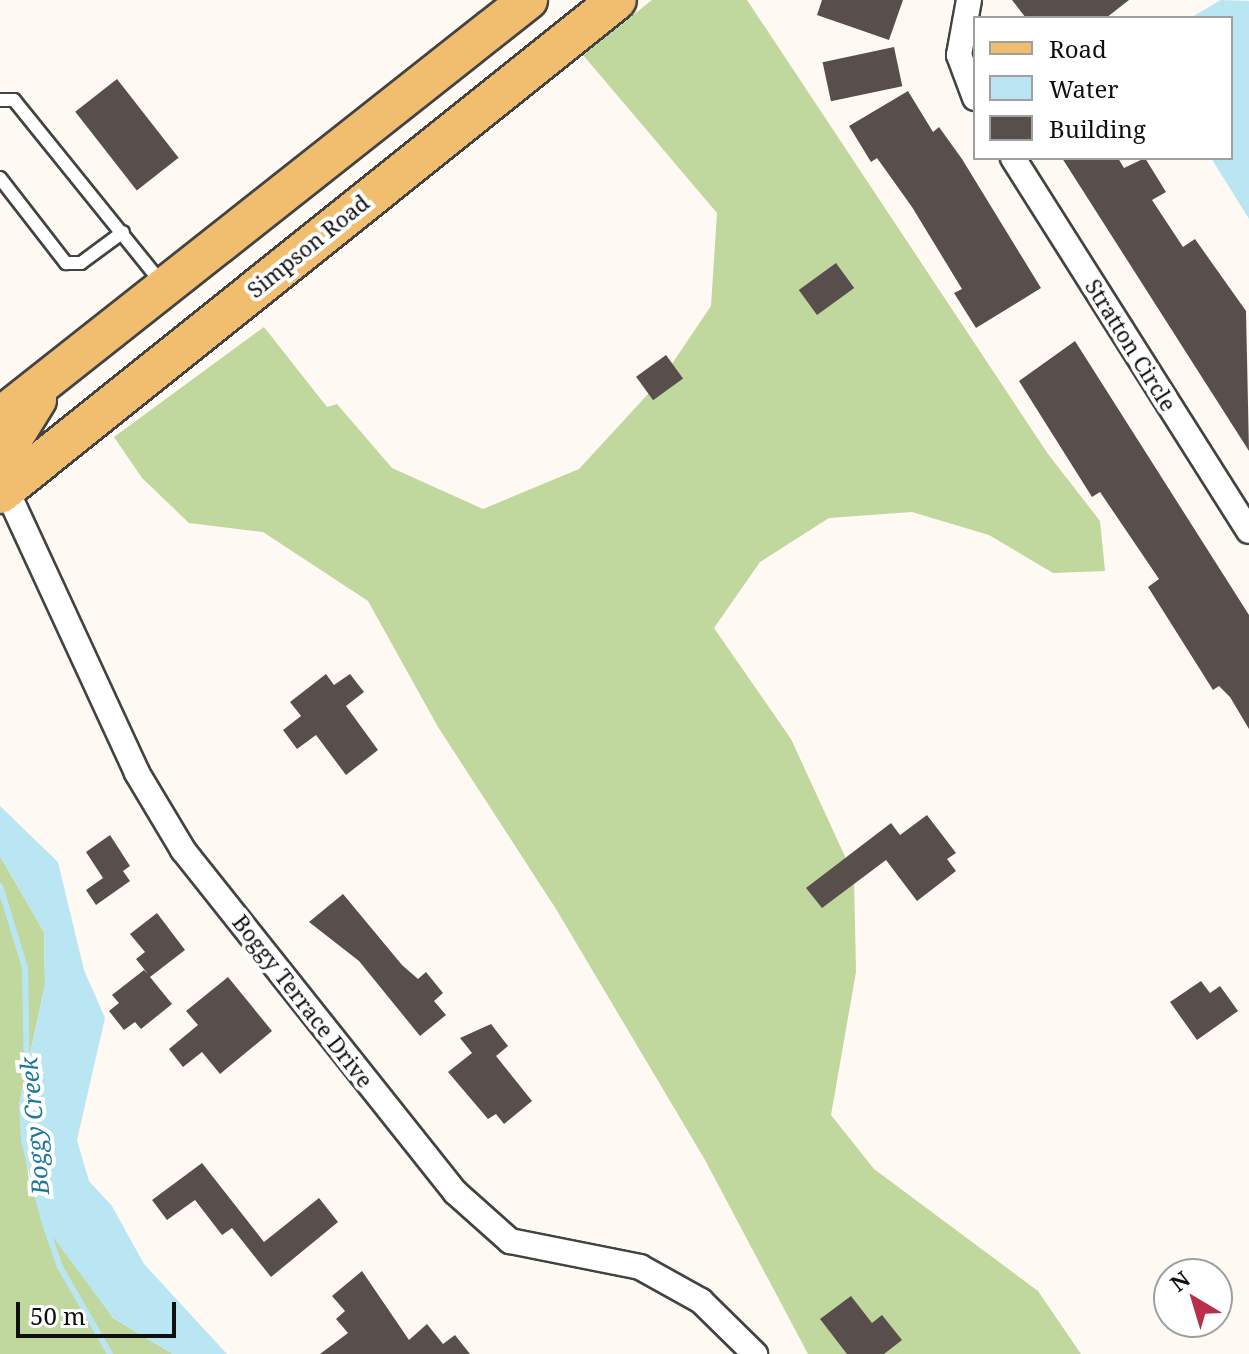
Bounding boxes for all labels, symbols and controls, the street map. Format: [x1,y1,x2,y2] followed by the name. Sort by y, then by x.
[973,16,1233,160] legend
[1049,32,1107,65] text: Road
[1049,72,1119,105] text: Water
[1049,112,1146,145] text: Building
[242,189,374,303] street label: Simpson Road
[1080,274,1182,416] street label: Stratton Circle
[227,909,379,1093] street label: Boggy Terrace Drive
[14,1056,54,1196] water label: Boggy Creek
[1153,1258,1233,1338] north arrow
[1163,1264,1196,1298] text: N
[20,1286,180,1336] scale bar
[30,1299,86,1332] text: 50 m

